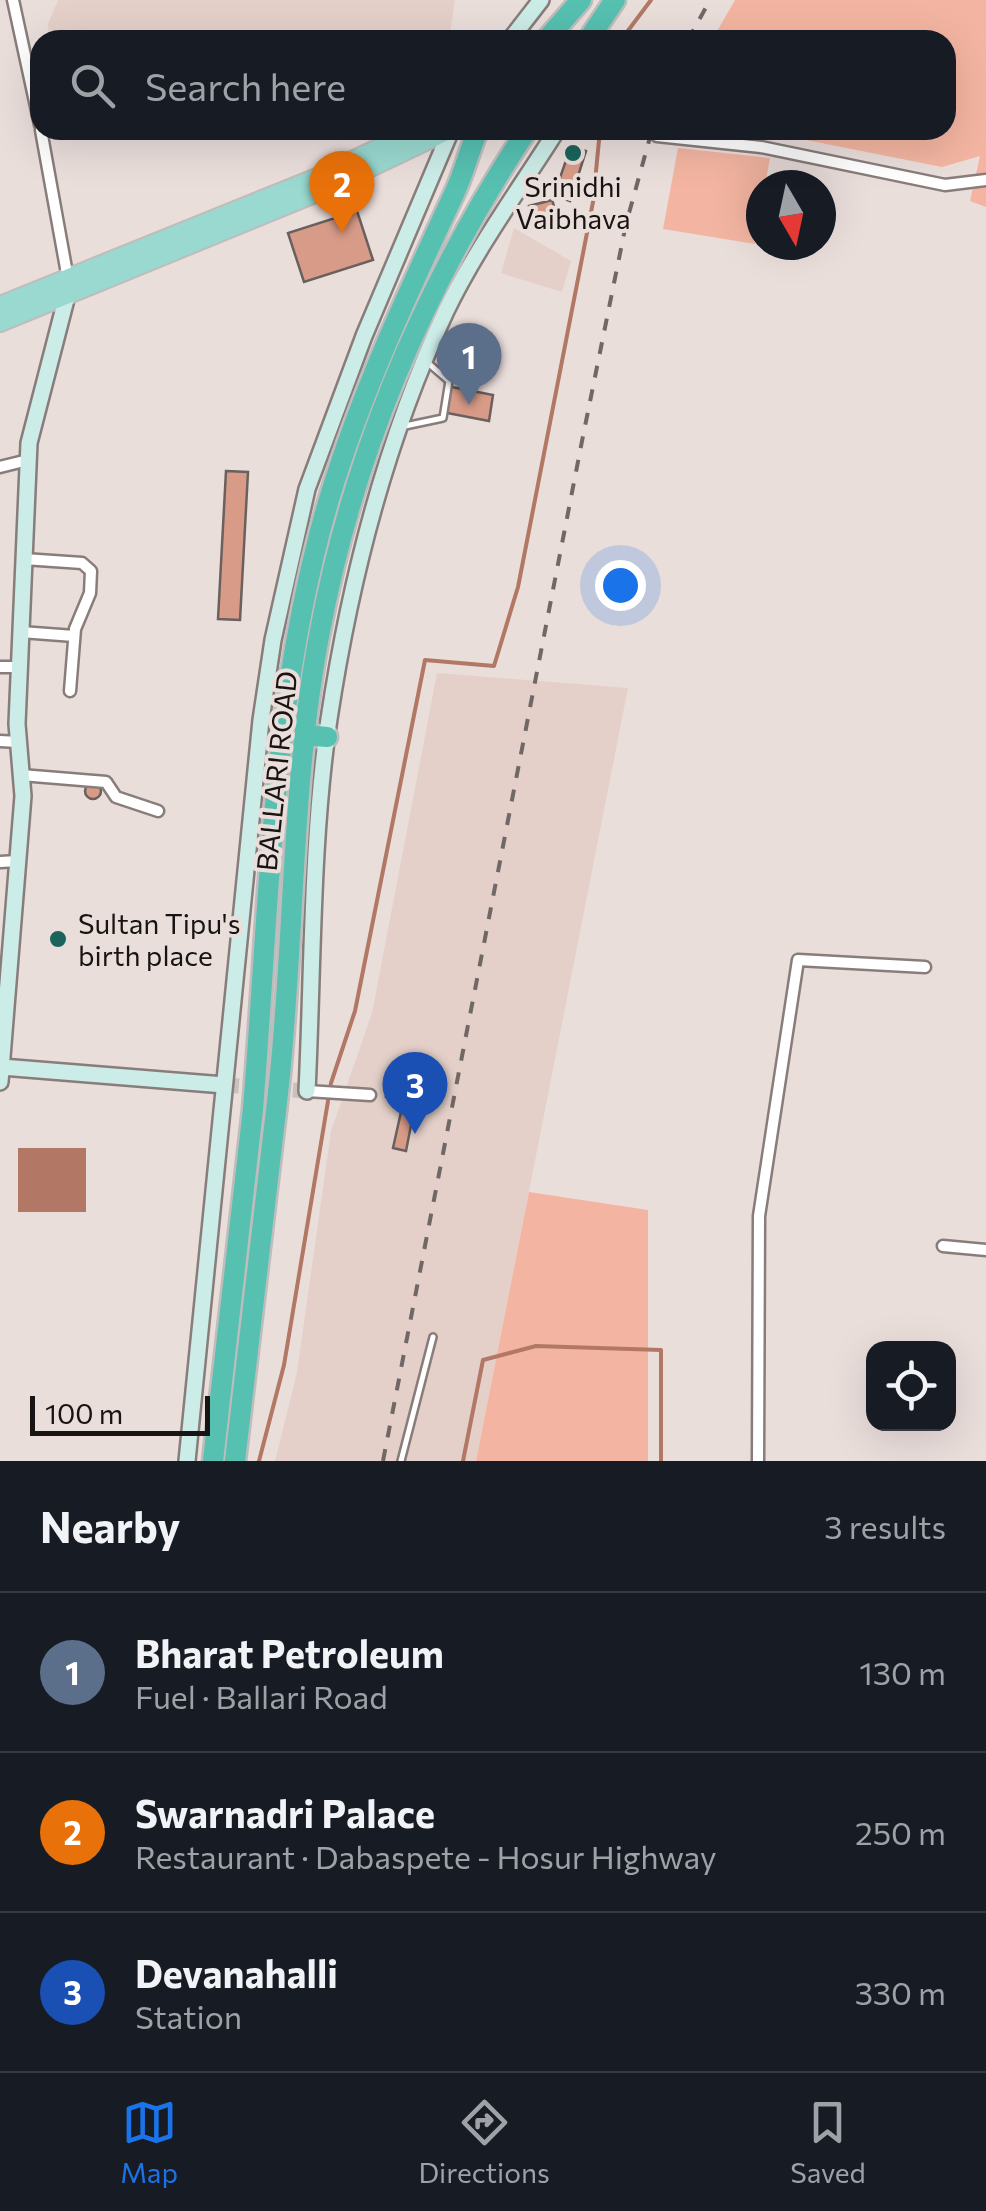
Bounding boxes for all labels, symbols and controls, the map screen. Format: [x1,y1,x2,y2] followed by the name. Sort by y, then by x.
[30,30,956,140] search box
[65,58,120,113] icon: search
[145,62,346,109] text: Search here
[562,142,584,164] marker: Srinidhi Vaibhava
[310,150,374,233] pin: 2
[515,169,631,235] place label: Srinidhi Vaibhava
[746,170,836,260] north arrow
[436,322,502,405] pin: 1
[595,560,646,611] your location
[249,669,303,873] street label: BALLARI ROAD
[78,906,240,972] place label: Sultan Tipu's birth place
[47,928,69,950] marker: Sultan Tipu's birth place
[382,1052,448,1134] pin: 3
[866,1341,956,1431] map controls
[866,1341,956,1431] button: locate
[30,1391,210,1436] scale bar
[45,1396,123,1430] text: 100 m
[40,1500,180,1552] text: Nearby
[824,1506,946,1546] text: 3 results
[135,1629,444,1676] text: Bharat Petroleum
[65,1652,80,1692] text: 1
[859,1652,946,1692] text: 130 m
[135,1676,388,1716] text: Fuel · Ballari Road
[135,1789,435,1836] text: Swarnadri Palace
[63,1812,82,1852] text: 2
[855,1812,946,1852] text: 250 m
[135,1836,716,1876] text: Restaurant · Dabaspete - Hosur Highway
[135,1949,338,1996] text: Devanahalli
[63,1972,82,2012] text: 3
[855,1972,946,2012] text: 330 m
[135,1996,242,2036] text: Station
[120,2095,178,2189] tab: Map
[418,2095,550,2189] tab: Directions
[790,2095,866,2189] tab: Saved

